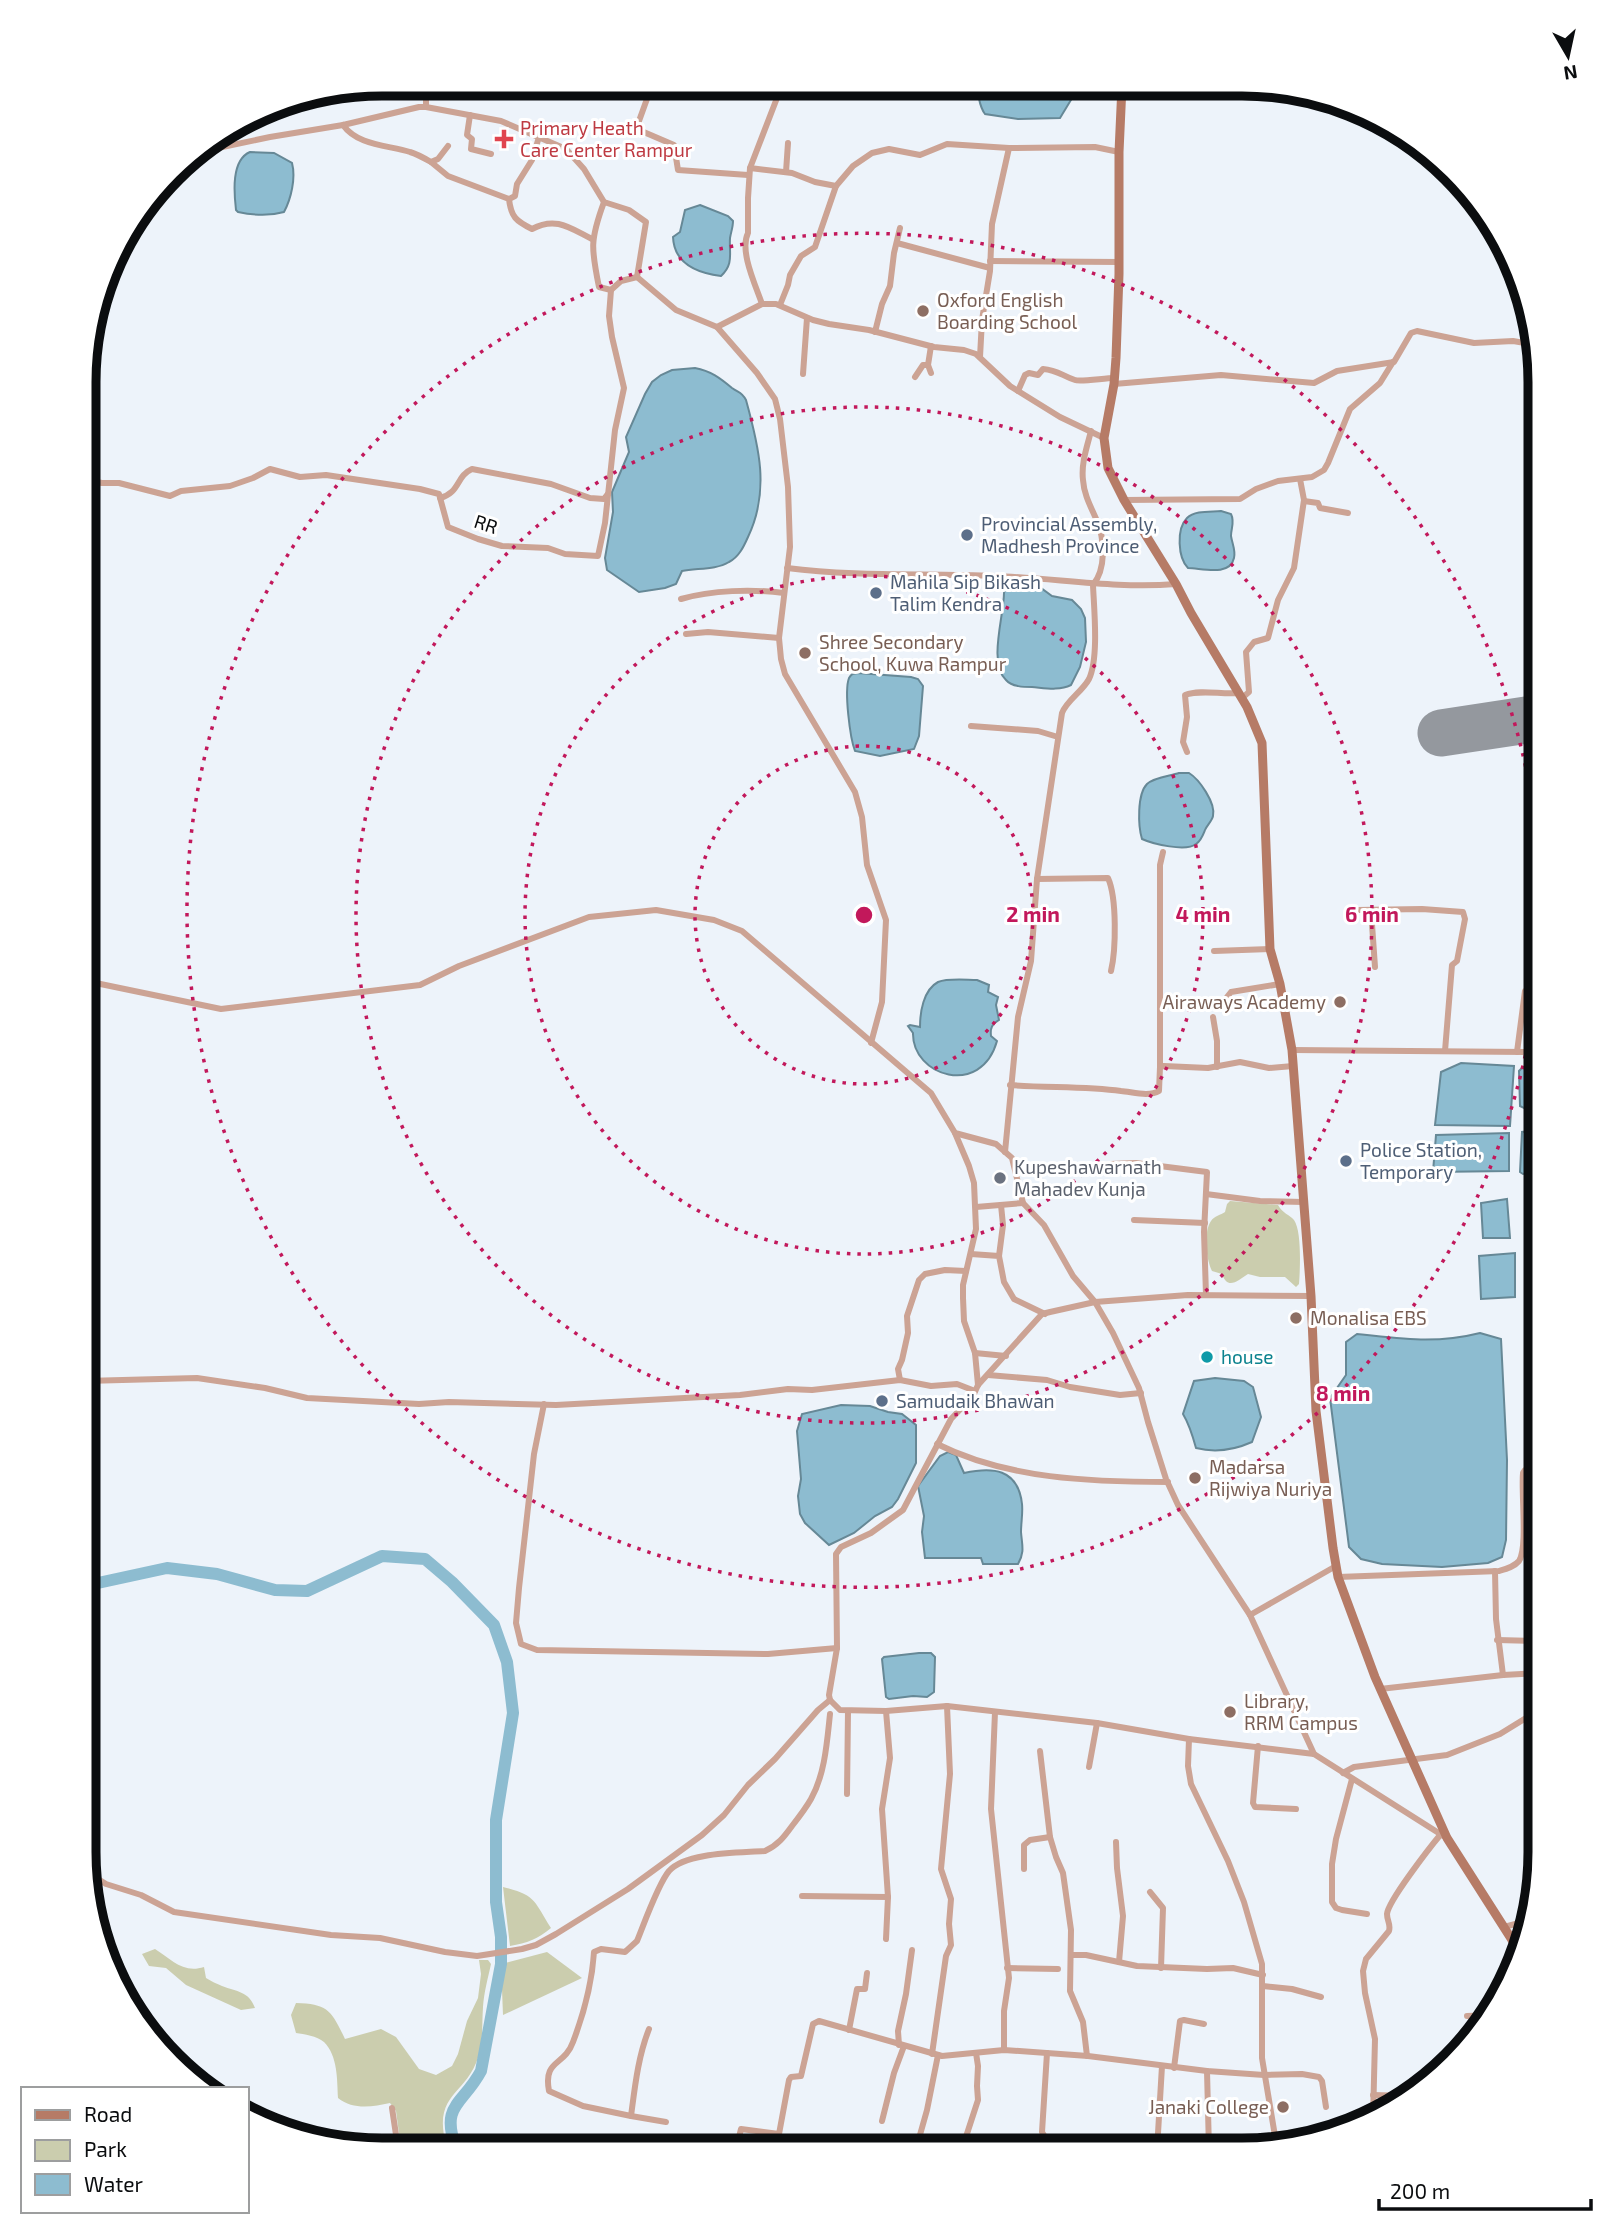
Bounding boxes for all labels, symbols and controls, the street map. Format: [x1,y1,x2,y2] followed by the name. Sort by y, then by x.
[1533,21,1603,91] north arrow
[1562,61,1579,86] text: N
[520,116,693,161] place label: Primary Heath Care Center Rampur
[494,129,514,149] marker: Primary Heath Care Center Rampur
[937,288,1077,333] place label: Oxford English Boarding School
[915,303,931,319] marker: Oxford English Boarding School
[471,509,501,538] street label: RR
[981,512,1157,557] place label: Provincial Assembly, Madhesh Province
[959,527,975,543] marker: Provincial Assembly, Madhesh Province
[890,570,1041,615] place label: Mahila Sip Bikash Talim Kendra
[868,585,884,601] marker: Mahila Sip Bikash Talim Kendra
[819,630,1007,675] place label: Shree Secondary School, Kuwa Rampur
[797,645,813,661] marker: Shree Secondary School, Kuwa Rampur
[1006,901,1060,926] text: 2 min
[1176,901,1230,926] text: 4 min
[1345,901,1399,926] text: 6 min
[852,903,876,927] centre of rings
[1163,990,1326,1013] place label: Airaways Academy
[1332,994,1348,1010] marker: Airaways Academy
[1360,1138,1482,1183] place label: Police Station, Temporary
[1338,1153,1354,1169] marker: Police Station, Temporary
[1014,1155,1162,1200] place label: Kupeshawarnath Mahadev Kunja
[992,1170,1008,1186] marker: Kupeshawarnath Mahadev Kunja
[1310,1306,1427,1329] place label: Monalisa EBS
[1288,1310,1304,1326] marker: Monalisa EBS
[1221,1345,1274,1368] place label: house
[1199,1349,1215,1365] marker: house
[1316,1380,1370,1405] text: 8 min
[896,1389,1055,1412] place label: Samudaik Bhawan
[874,1393,890,1409] marker: Samudaik Bhawan
[1209,1455,1332,1500] place label: Madarsa Rijwiya Nuriya
[1187,1470,1203,1486] marker: Madarsa Rijwiya Nuriya
[1244,1689,1358,1734] place label: Library, RRM Campus
[1222,1704,1238,1720] marker: Library, RRM Campus
[21,2087,248,2213] legend
[1148,2095,1269,2118] place label: Janaki College
[1275,2099,1291,2115] marker: Janaki College
[84,2101,132,2126] text: Road
[84,2136,127,2161] text: Park
[1379,2168,1591,2212] scale bar
[84,2171,143,2196] text: Water
[1390,2178,1450,2203] text: 200 m

